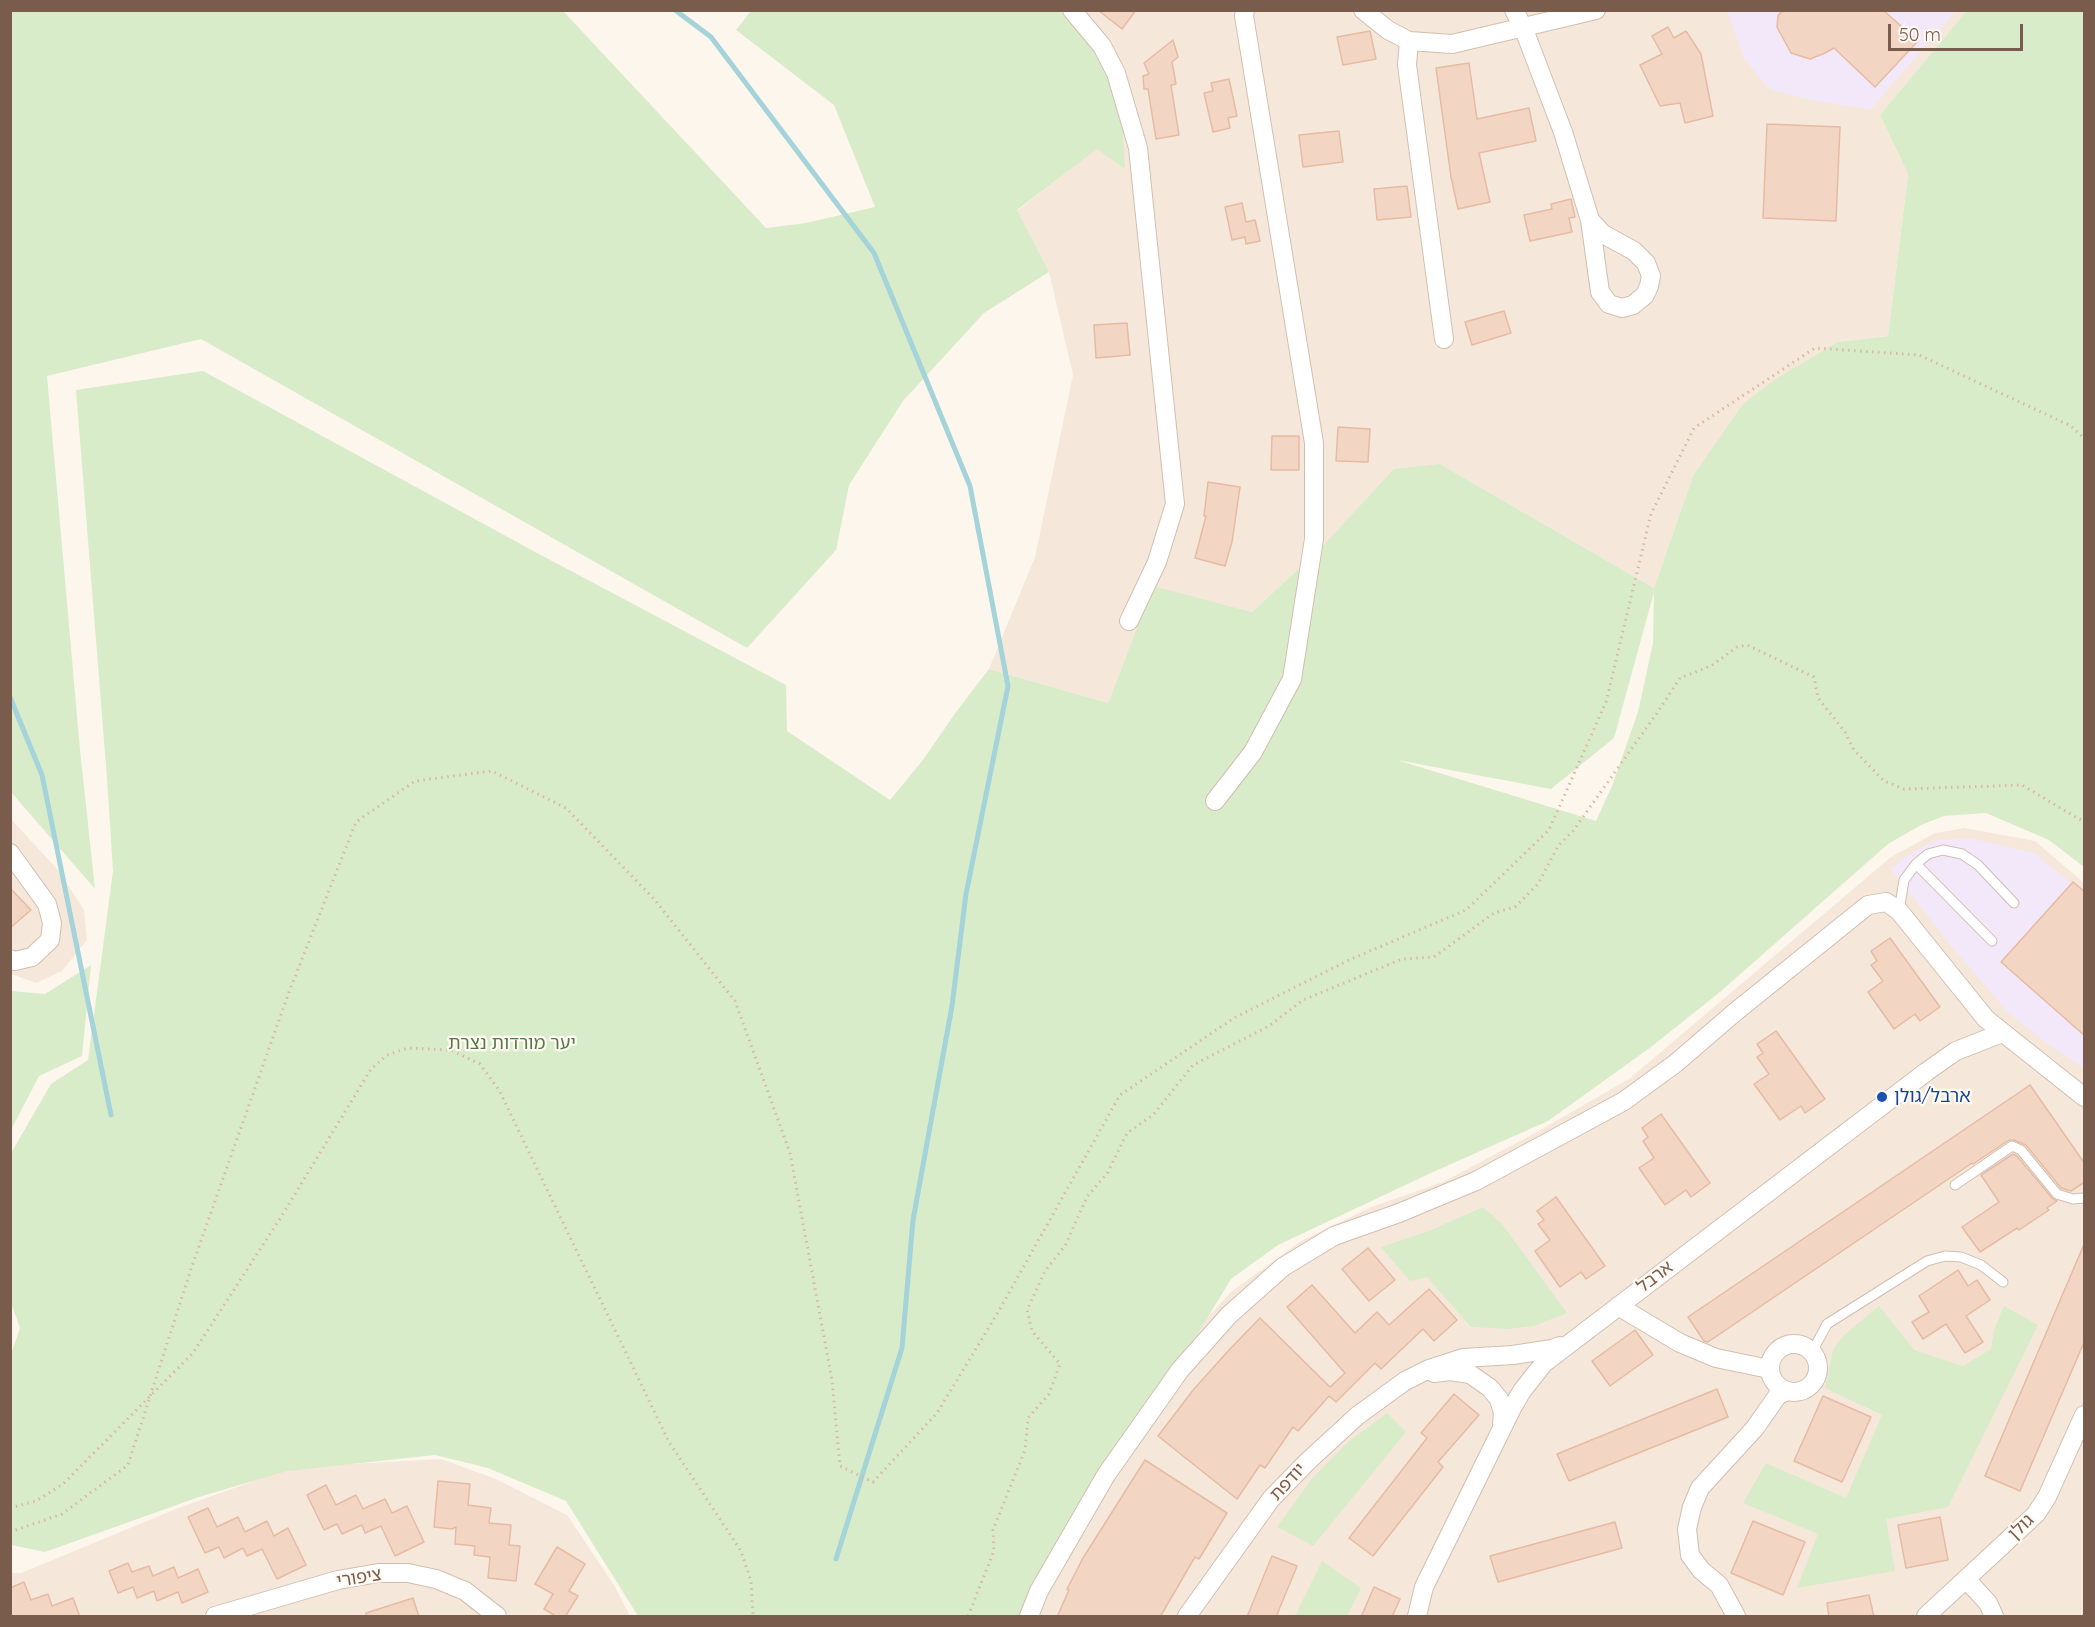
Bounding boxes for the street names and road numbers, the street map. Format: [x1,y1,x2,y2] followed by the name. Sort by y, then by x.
[1633,1256,1677,1298] street label: ארבל
[1265,1459,1311,1505] street label: יודפת
[2004,1510,2038,1544] street label: גולן
[335,1564,383,1592] street label: ציפורי

